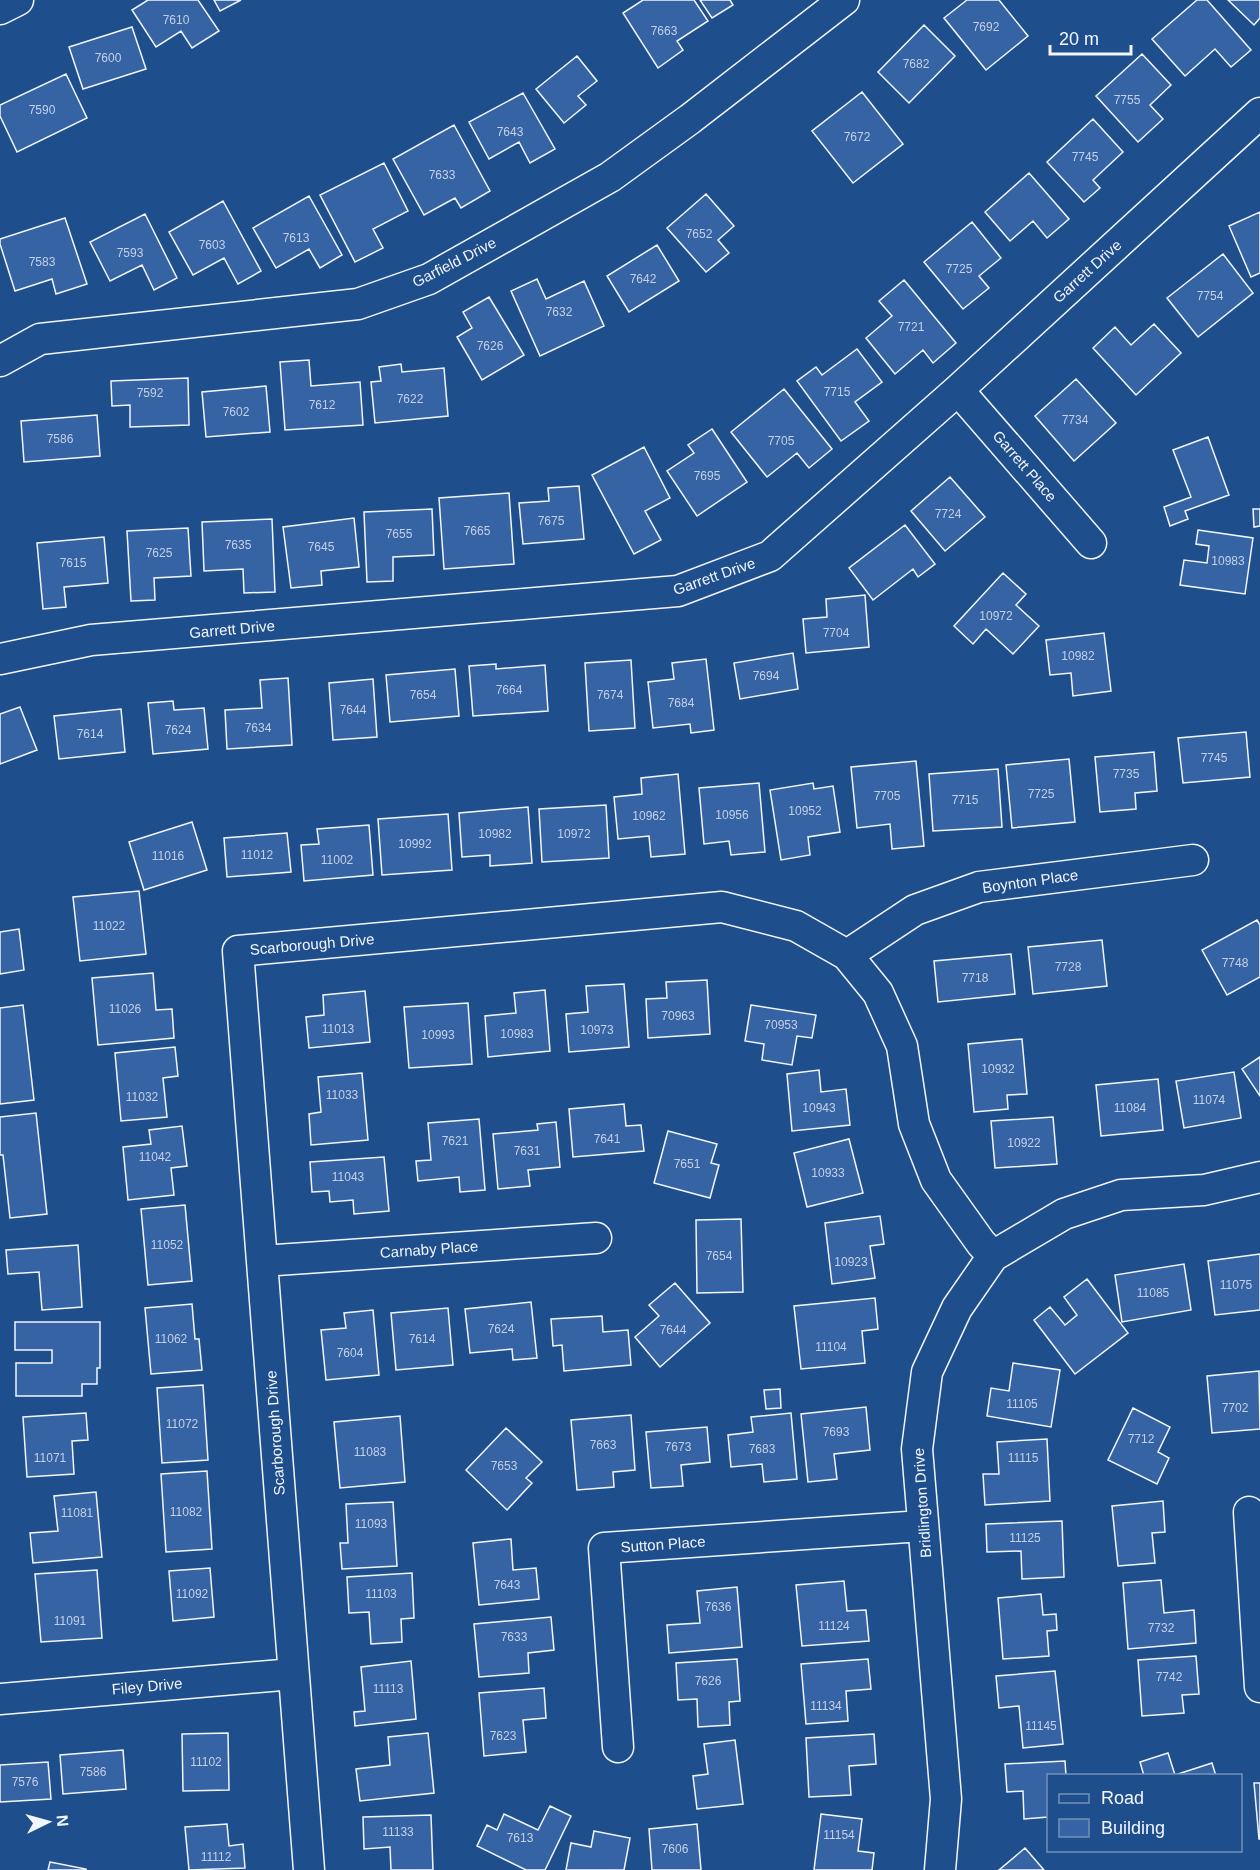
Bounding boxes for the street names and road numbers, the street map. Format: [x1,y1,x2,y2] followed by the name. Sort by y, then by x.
[409,234,499,290] street label: Garfield Drive
[1049,236,1125,306] street label: Garrett Drive
[990,427,1060,505] street label: Garrett Place
[671,554,757,598] street label: Garrett Drive
[188,617,276,641] street label: Garrett Drive
[981,866,1079,896] street label: Boynton Place
[249,930,375,958] street label: Scarborough Drive
[379,1237,479,1261] street label: Carnaby Place
[262,1370,288,1496] street label: Scarborough Drive
[910,1448,934,1558] street label: Bridlington Drive
[620,1533,706,1555] street label: Sutton Place
[111,1674,183,1698] street label: Filey Drive

